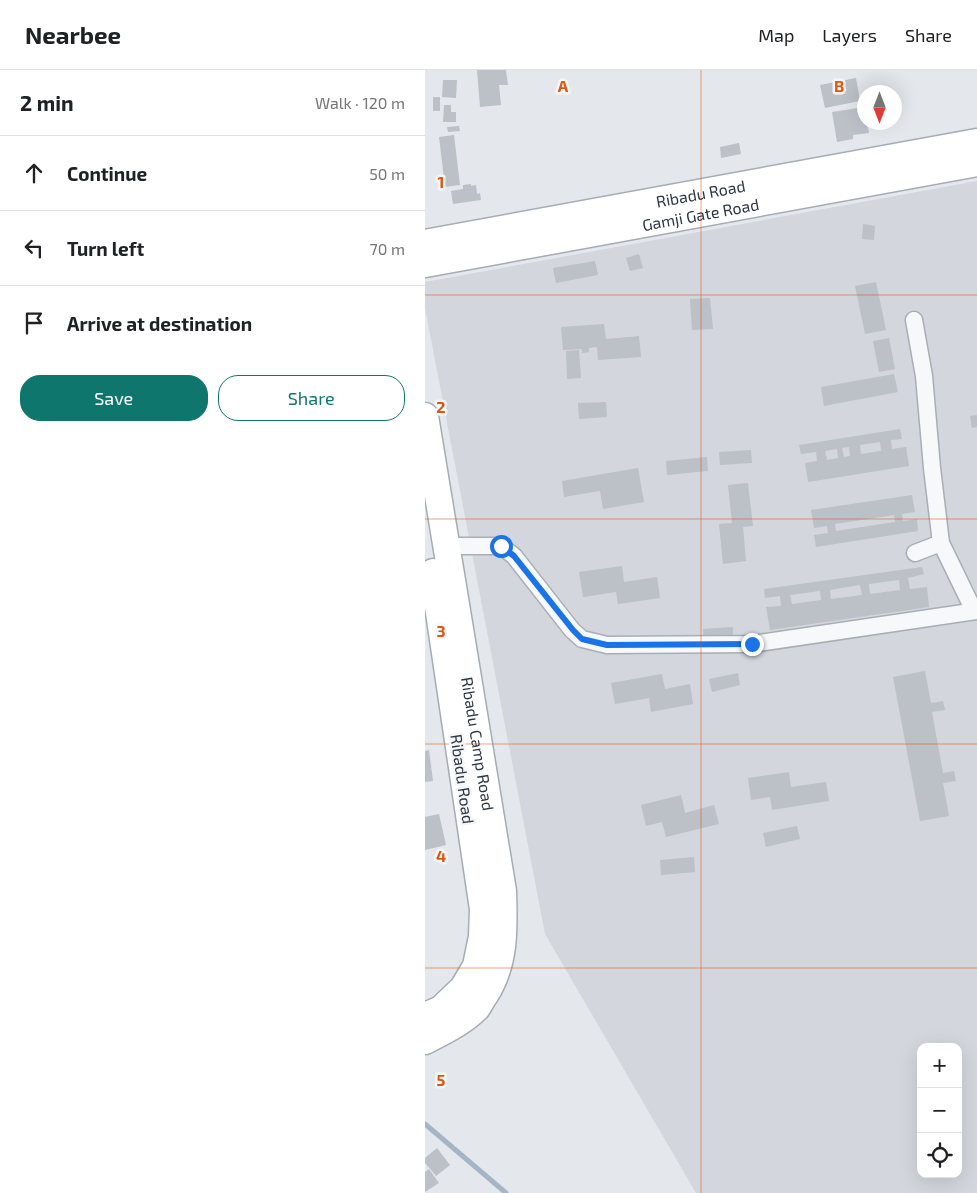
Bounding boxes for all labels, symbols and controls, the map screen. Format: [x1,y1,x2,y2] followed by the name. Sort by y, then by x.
[25,20,121,49] text: Nearbee
[758,24,794,46] text: Map
[822,24,877,46] text: Layers
[905,24,952,46] text: Share
[558,76,569,95] text: A
[834,76,844,95] text: B
[857,85,902,130] north arrow
[20,90,74,115] text: 2 min
[315,93,405,112] text: Walk · 120 m
[20,159,48,187] icon: ahead
[67,162,147,185] text: Continue
[369,164,405,183] text: 50 m
[438,172,444,191] text: 1
[654,175,747,210] street label: Ribadu Road
[640,194,760,234] street label: Gamji Gate Road
[20,234,48,262] icon: left
[67,237,144,260] text: Turn left
[370,239,405,258] text: 70 m
[20,309,48,337] icon: arrive
[67,312,252,335] text: Arrive at destination
[20,375,208,421] button: Save
[218,375,405,421] button: Share
[436,397,446,416] text: 2
[490,535,513,558] route start
[436,621,446,640] text: 3
[741,633,764,656] route end
[458,675,499,812] street label: Ribadu Camp Road
[447,733,479,825] street label: Ribadu Road
[436,846,446,865] text: 4
[917,1043,962,1178] map controls
[917,1043,962,1088] button: +
[437,1070,446,1089] text: 5
[917,1088,962,1133] button: −
[917,1133,962,1178] button: locate

